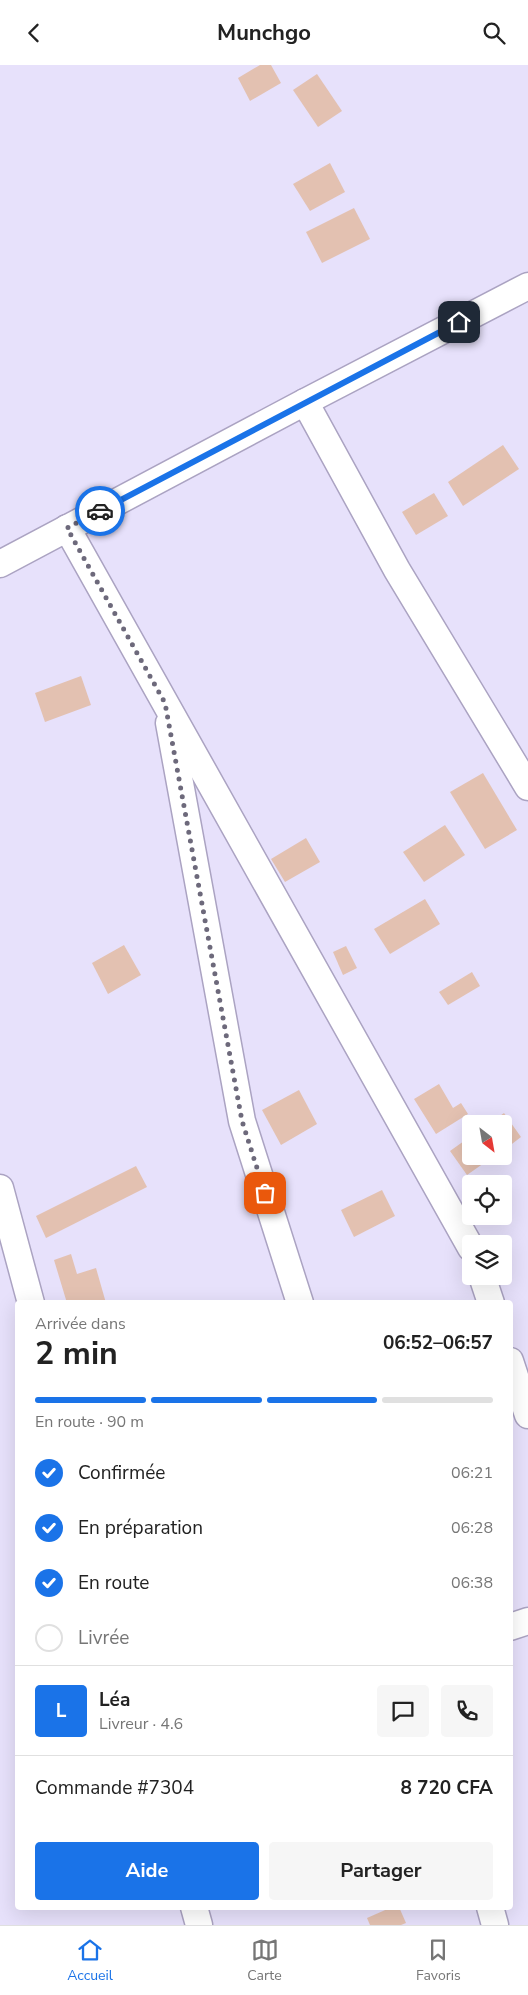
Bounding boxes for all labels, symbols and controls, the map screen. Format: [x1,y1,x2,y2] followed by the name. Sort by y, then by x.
[217,18,311,48] text: Munchgo
[20,19,48,47] icon: back
[480,19,508,47] icon: search
[438,301,480,343] pin
[445,308,473,336] icon: home
[75,486,125,536] courier
[86,497,114,525] icon: car
[462,1115,512,1165] north arrow
[462,1115,512,1285] map controls
[244,1172,286,1214] pin
[462,1175,512,1225] button: locate
[251,1179,279,1207] icon: bag
[462,1235,512,1285] button: layers
[35,1313,126,1335] text: Arrivée dans
[383,1330,493,1356] text: 06:52–06:57
[35,1332,118,1375] text: 2 min
[35,1411,144,1433] text: En route · 90 m
[35,1459,63,1487] icon: check
[78,1460,165,1486] text: Confirmée
[451,1462,493,1484] text: 06:21
[35,1514,63,1542] icon: check
[78,1515,203,1541] text: En préparation
[451,1517,493,1539] text: 06:28
[35,1569,63,1597] icon: check
[78,1570,149,1596] text: En route
[451,1572,493,1594] text: 06:38
[78,1625,129,1651] text: Livrée
[377,1685,429,1737] button: chat
[441,1685,493,1737] button: phone
[99,1687,130,1713] text: Léa
[56,1698,66,1724] text: L
[99,1713,183,1735] text: Livreur · 4.6
[35,1775,194,1801] text: Commande #7304
[400,1775,493,1801] text: 8 720 CFA
[35,1842,259,1900] button: Aide
[269,1842,493,1900] button: Partager
[67,1936,113,1985] tab: Accueil
[247,1936,282,1985] tab: Carte
[416,1936,461,1985] tab: Favoris

